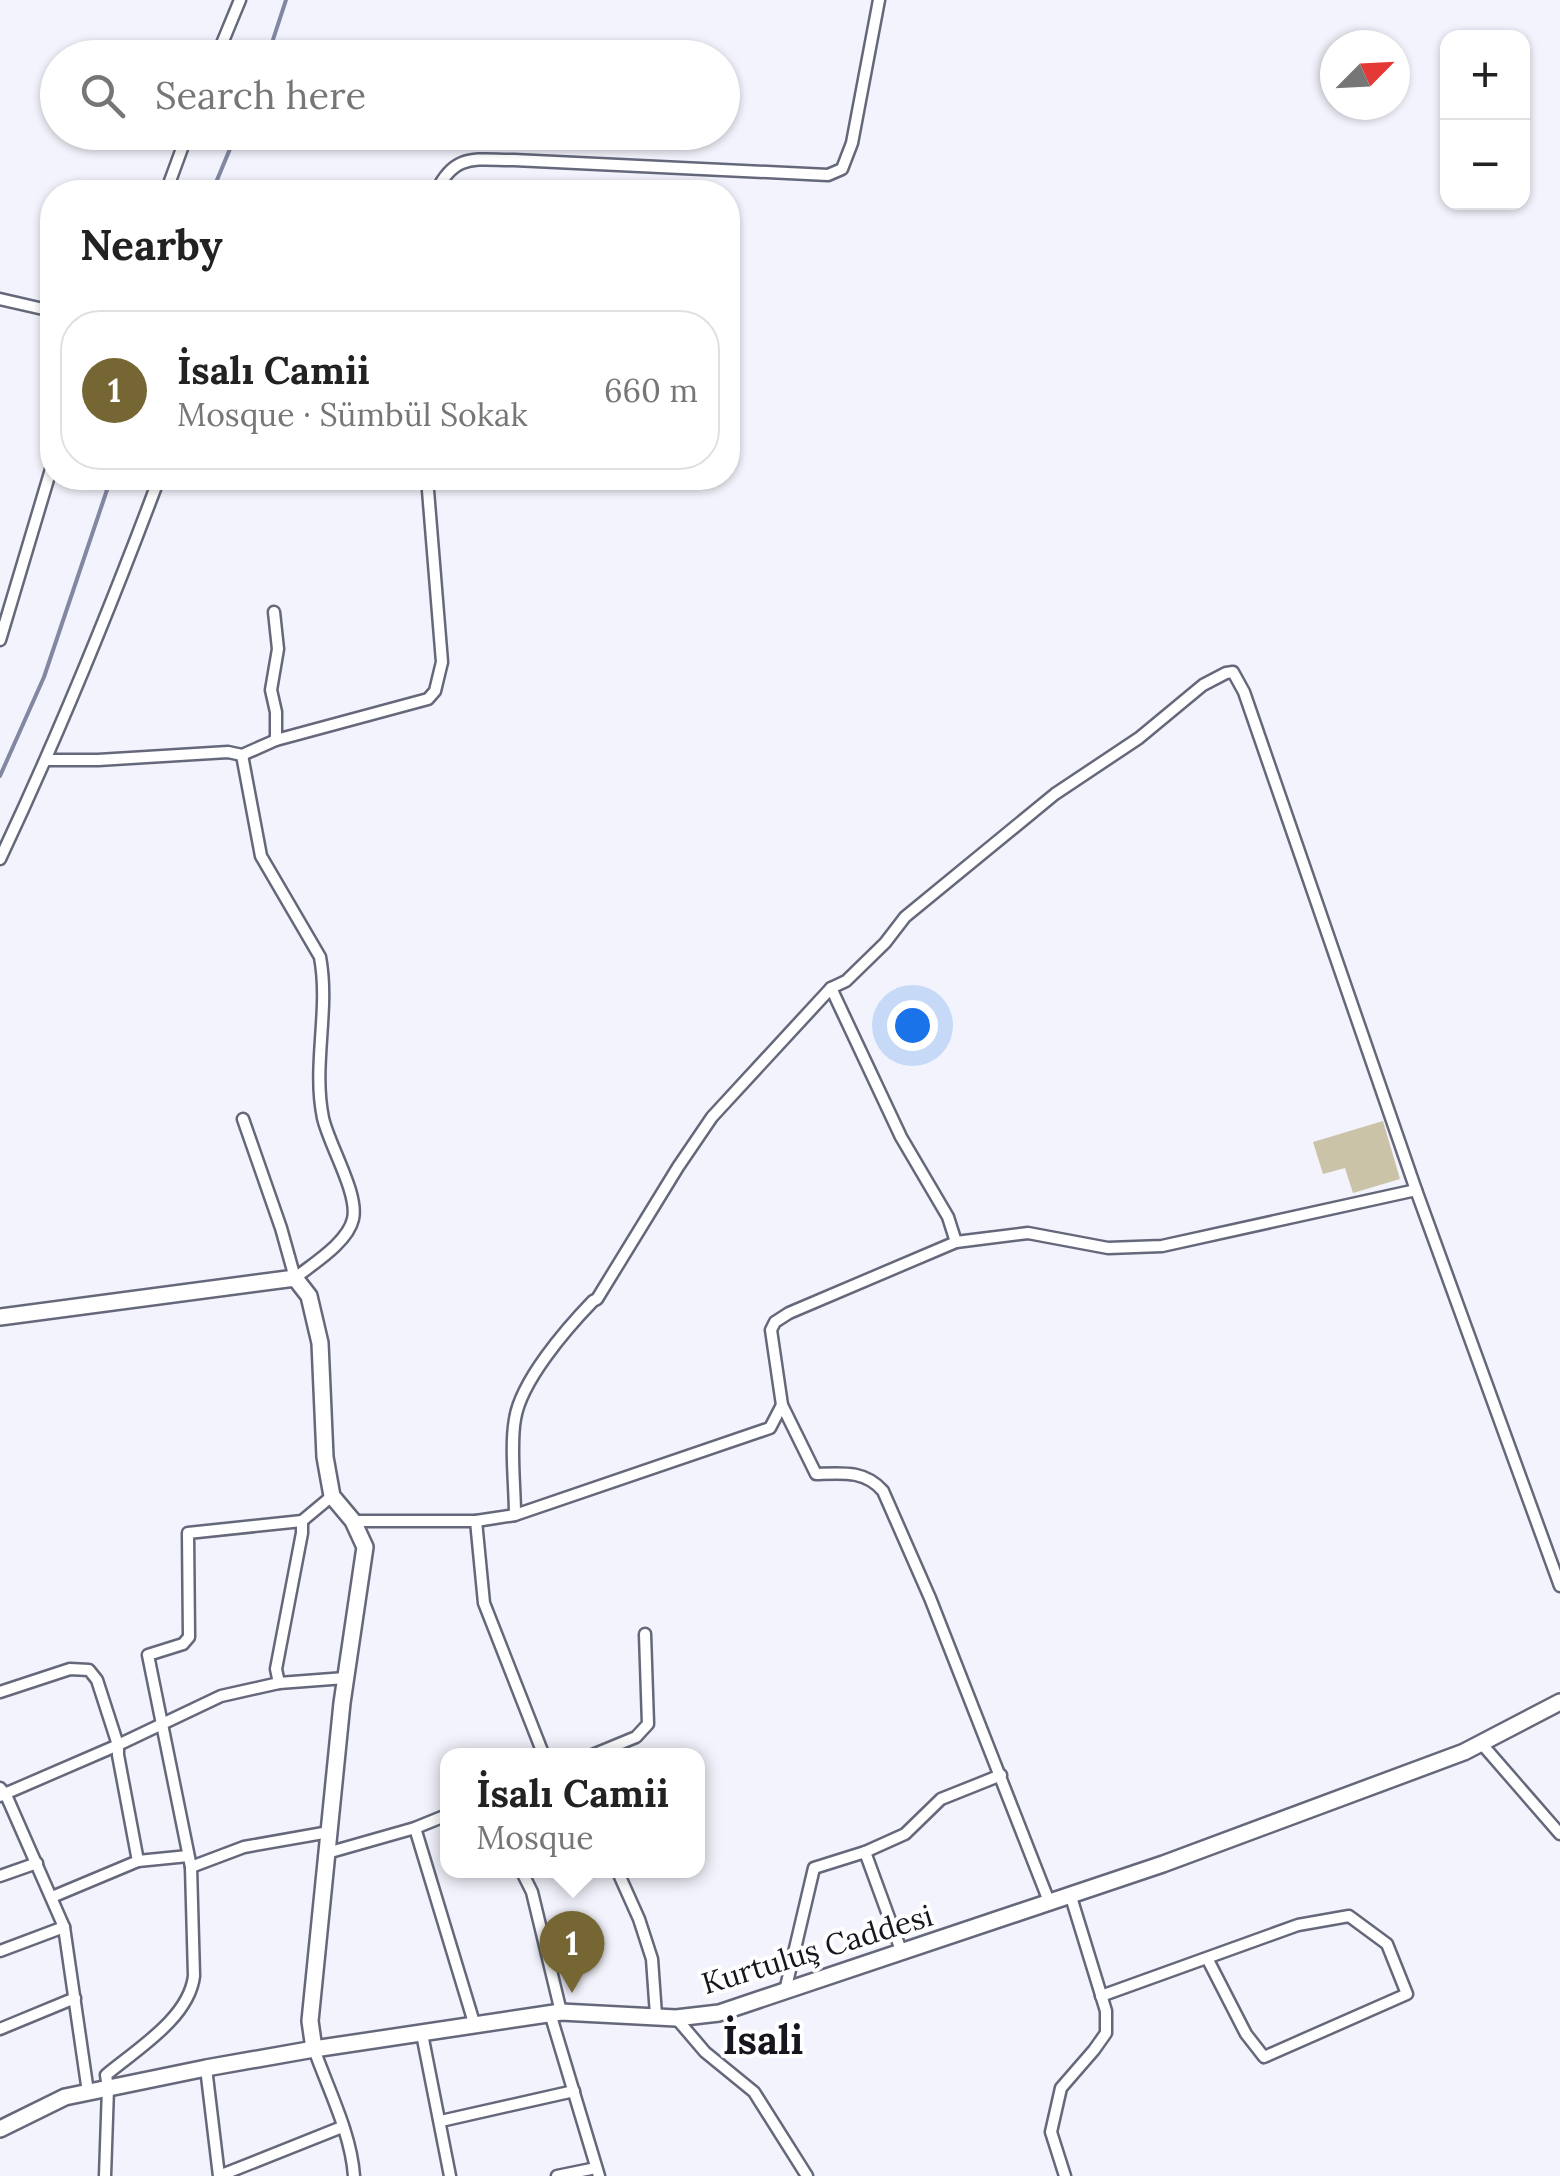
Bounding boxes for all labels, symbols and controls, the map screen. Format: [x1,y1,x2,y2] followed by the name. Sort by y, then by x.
[1320,30,1410,120] north arrow
[1440,30,1530,210] map controls
[1440,30,1530,120] button: +
[40,40,740,150] search box
[75,68,130,123] icon: search
[155,71,366,119] text: Search here
[1440,120,1530,210] button: −
[80,218,223,272] text: Nearby
[177,346,370,394] text: İsalı Camii
[108,370,121,411] text: 1
[604,370,698,411] text: 660 m
[177,394,528,435] text: Mosque · Sümbül Sokak
[887,1000,938,1051] your location
[440,1748,705,1878] popup
[476,1769,669,1817] text: İsalı Camii
[476,1817,594,1858] text: Mosque
[697,1896,937,2002] street label: Kurtuluş Caddesi
[540,1910,604,1993] pin: 1
[723,2014,803,2065] district label: İsali

